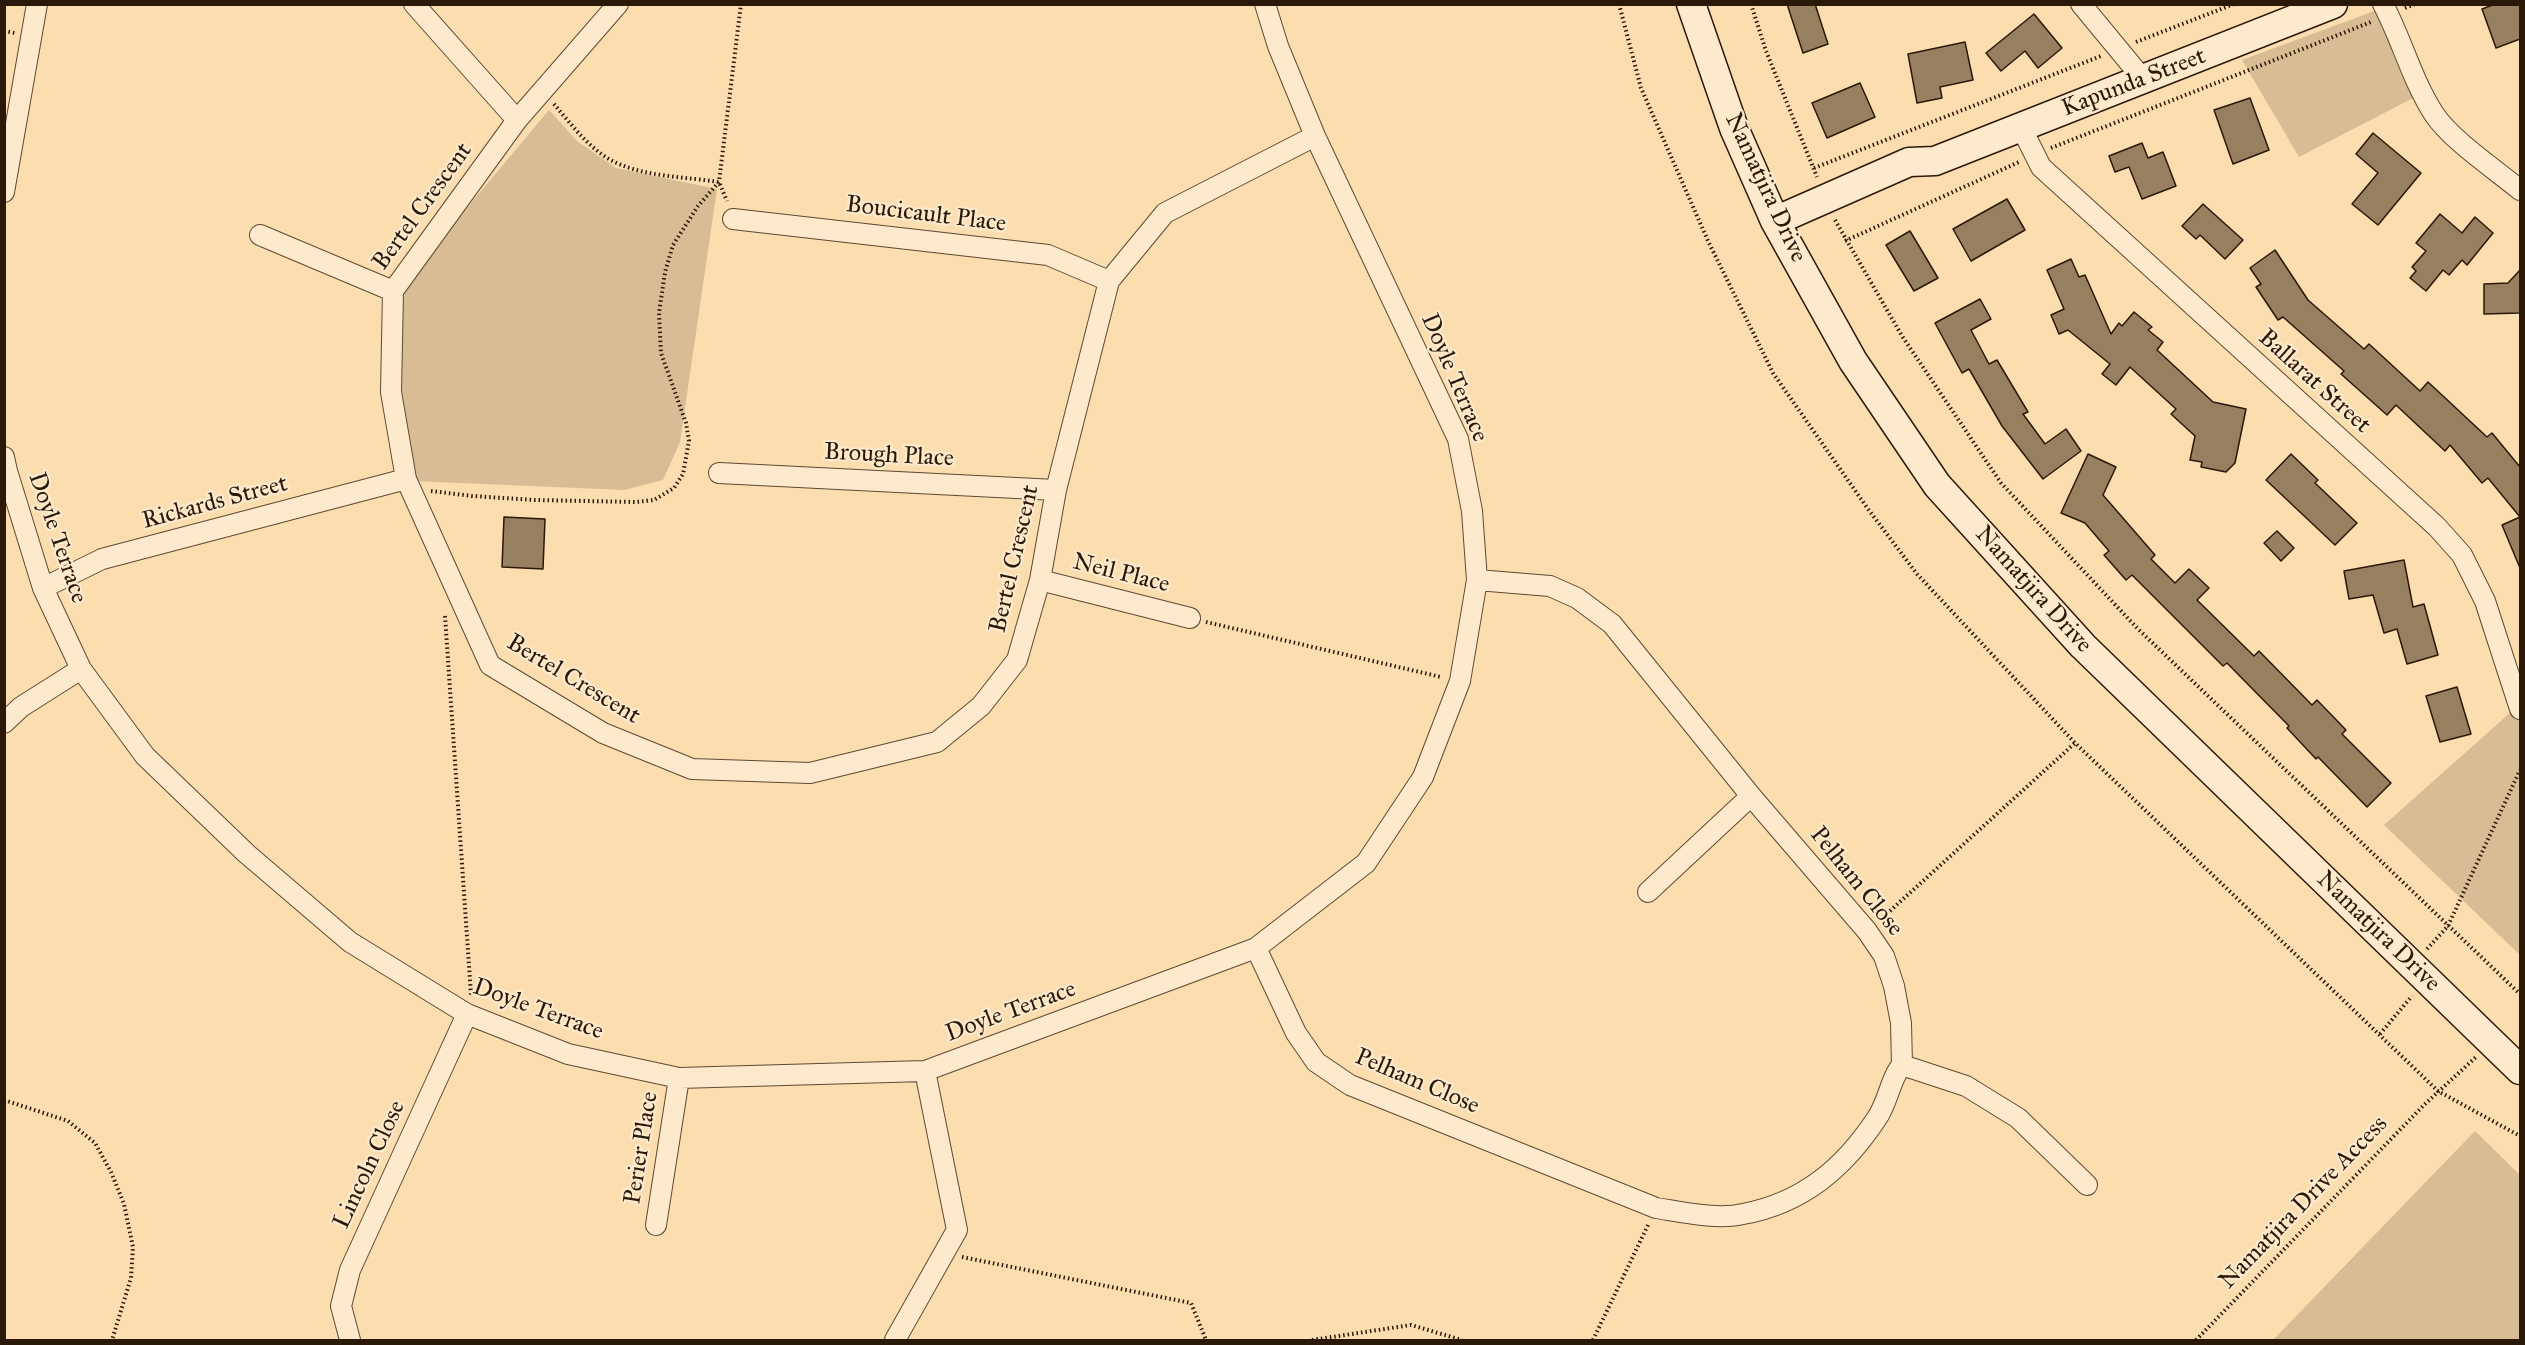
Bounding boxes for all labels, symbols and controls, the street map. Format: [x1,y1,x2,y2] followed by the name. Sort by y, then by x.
[2058,42,2210,124] street label: Kapunda Street
[1718,109,1812,267] street label: Namatjira Drive
[367,138,479,276] street label: Bertel Crescent
[844,191,1008,239] street label: Boucicault Place
[1414,310,1494,446] street label: Doyle Terrace
[2252,324,2376,440] street label: Ballarat Street
[823,438,955,474] street label: Brough Place
[21,469,93,607] street label: Doyle Terrace
[139,470,291,536] street label: Rickards Street
[984,482,1046,636] street label: Bertel Crescent
[1968,521,2098,659] street label: Namatjira Drive
[1070,548,1172,600] street label: Neil Place
[501,629,645,731] street label: Bertel Crescent
[1803,822,1909,942] street label: Pelham Close
[2310,866,2446,998] street label: Namatjira Drive
[469,973,607,1047] street label: Doyle Terrace
[942,975,1080,1049] street label: Doyle Terrace
[1351,1043,1483,1121] street label: Pelham Close
[619,1090,665,1206] street label: Perier Place
[328,1096,412,1234] street label: Lincoln Close
[2214,1110,2394,1296] street label: Namatjira Drive Access

